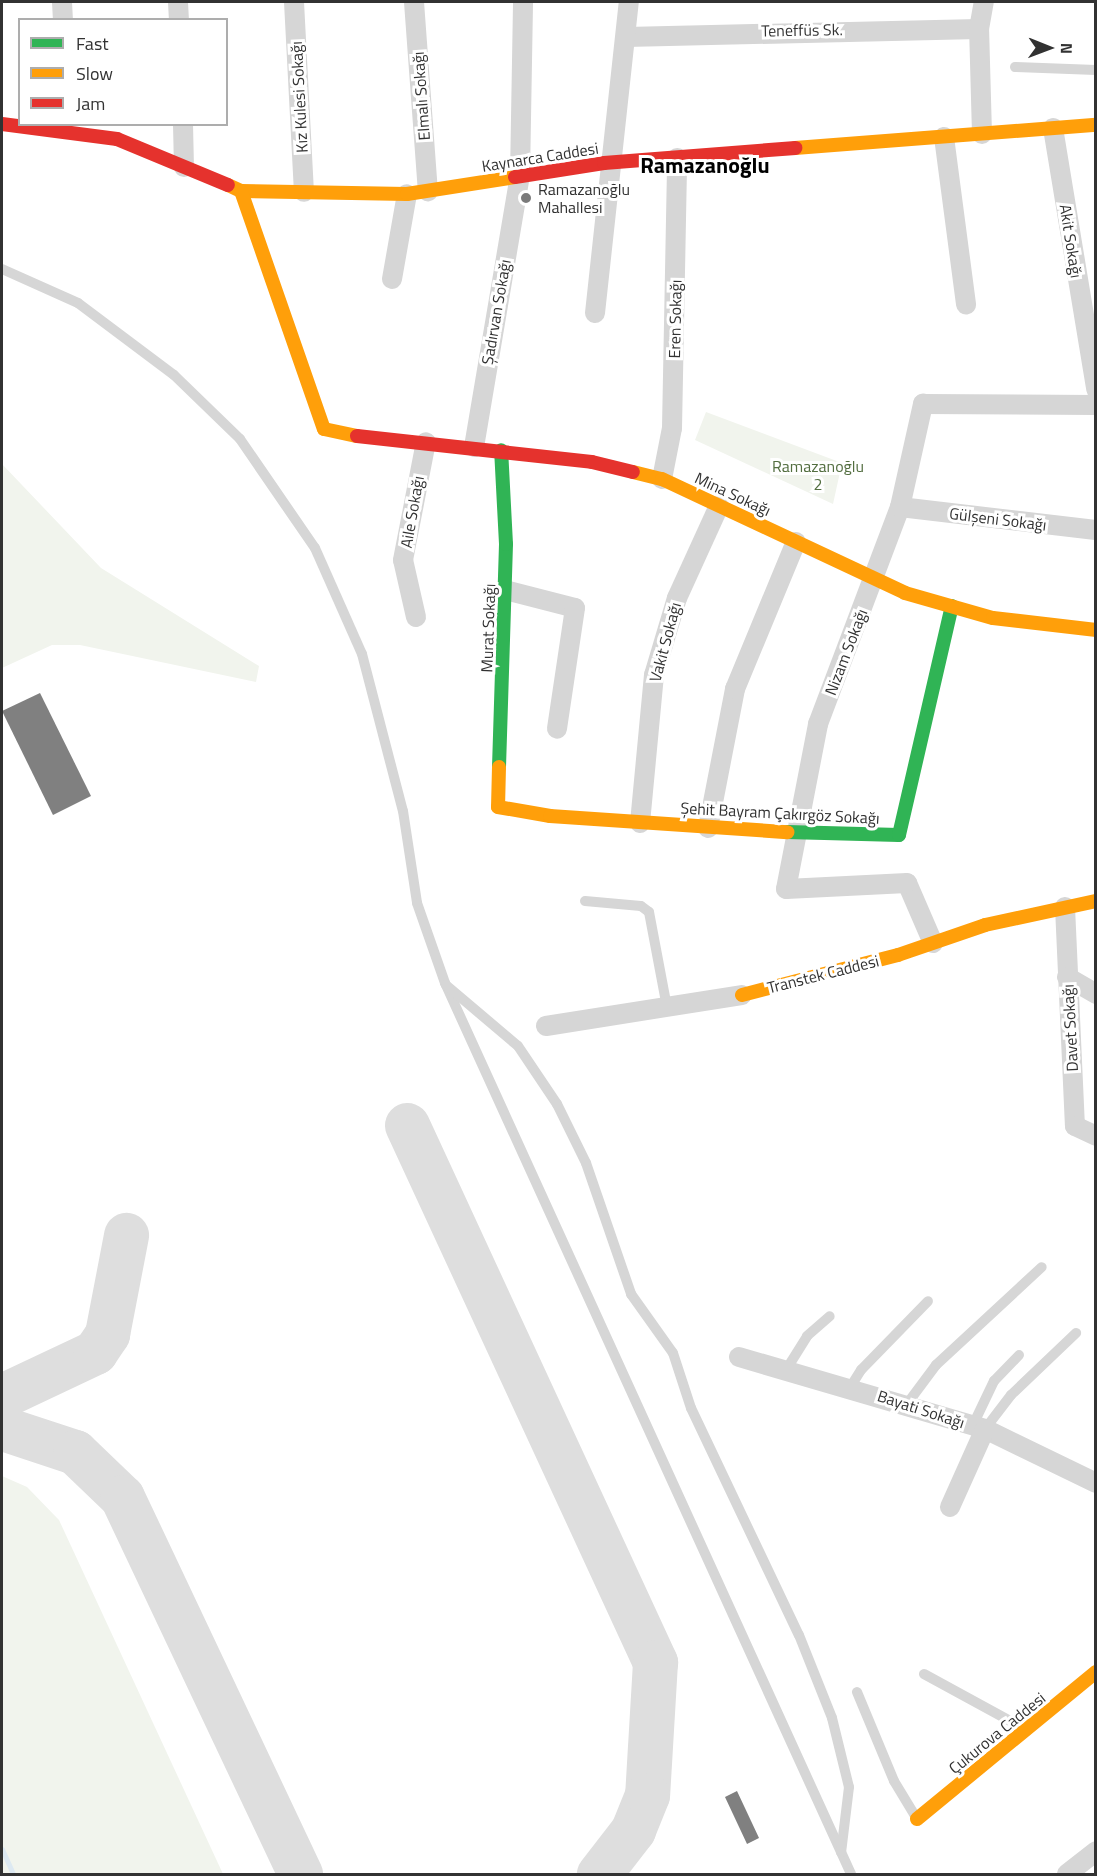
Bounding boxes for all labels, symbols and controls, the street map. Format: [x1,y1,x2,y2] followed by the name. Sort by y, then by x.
[18,18,228,126] legend
[1019,18,1079,78] north arrow
[761,20,843,40] street label: Teneffüs Sk.
[76,30,109,57] text: Fast
[286,41,312,153] street label: Kız Kulesi Sokağı
[1055,43,1079,54] text: N
[408,51,434,141] street label: Elmalı Sokağı
[76,60,113,87] text: Slow
[76,90,105,117] text: Jam
[480,138,600,176] street label: Kaynarca Caddesi
[640,153,770,179] district label: Ramazanoğlu
[538,179,630,217] place label: Ramazanoğlu Mahallesi
[519,191,533,205] marker: Ramazanoğlu Mahallesi
[1056,203,1086,279] street label: Akit Sokağı
[477,258,515,366] street label: Şadırvan Sokağı
[665,279,685,359] street label: Eren Sokağı
[772,456,864,494] park label: Ramazanoğlu 2
[692,468,774,520] street label: Mina Sokağı
[396,474,428,550] street label: Aile Sokağı
[948,504,1048,534] street label: Gülşeni Sokağı
[477,583,499,673] street label: Murat Sokağı
[645,600,685,684] street label: Vakit Sokağı
[821,606,871,698] street label: Nizam Sokağı
[680,798,880,828] street label: Şehit Bayram Çakırgöz Sokağı
[765,951,881,997] street label: Transtek Caddesi
[1058,984,1082,1072] street label: Davet Sokağı
[875,1386,967,1432] street label: Bayati Sokağı
[945,1688,1049,1778] street label: Çukurova Caddesi

